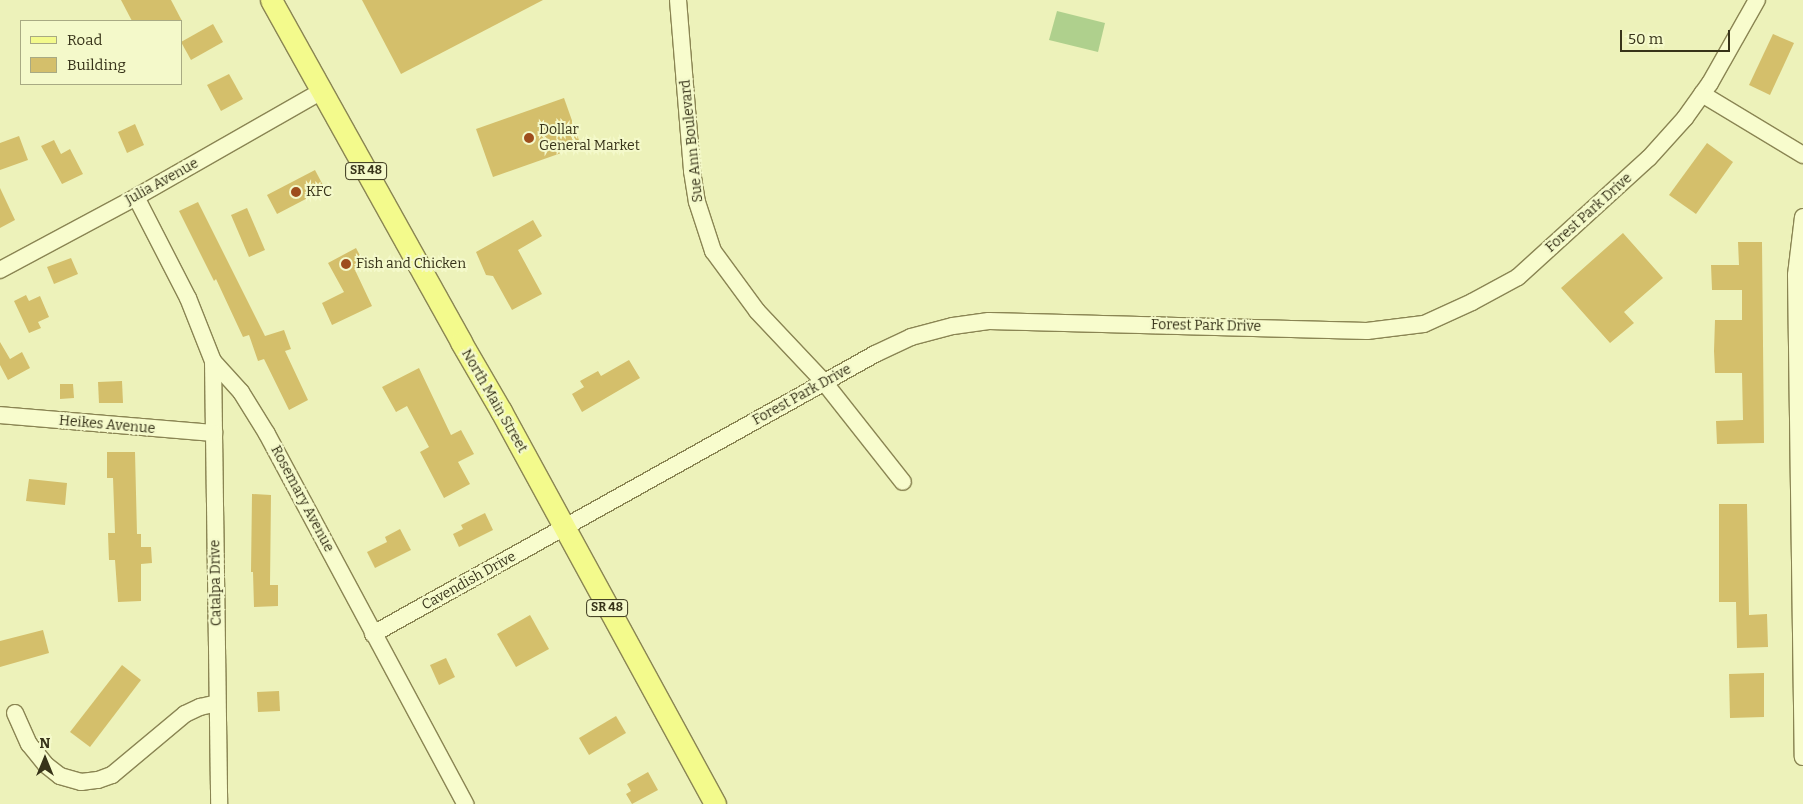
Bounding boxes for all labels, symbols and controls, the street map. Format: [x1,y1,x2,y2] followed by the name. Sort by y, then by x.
[20,20,182,85] legend
[1623,20,1733,52] scale bar
[1628,30,1663,48] text: 50 m
[67,31,102,49] text: Road
[67,56,126,74] text: Building
[677,79,707,203] street label: Sue Ann Boulevard
[539,122,640,154] place label: Dollar General Market
[523,132,535,144] marker: Dollar General Market
[123,155,201,209] street label: Julia Avenue
[345,162,387,180] road number: SR 48
[1542,170,1636,256] street label: Forest Park Drive
[306,184,332,200] place label: KFC
[290,186,302,198] marker: KFC
[356,256,466,272] place label: Fish and Chicken
[340,258,352,270] marker: Fish and Chicken
[1151,317,1261,335] street label: Forest Park Drive
[458,346,530,456] street label: North Main Street
[750,361,854,429] street label: Forest Park Drive
[58,412,156,438] street label: Heikes Avenue
[267,443,337,555] street label: Rosemary Avenue
[207,540,225,626] street label: Catalpa Drive
[419,548,519,614] street label: Cavendish Drive
[586,598,628,618] road number: SR 48
[20,734,70,784] north arrow
[40,735,50,752] text: N

